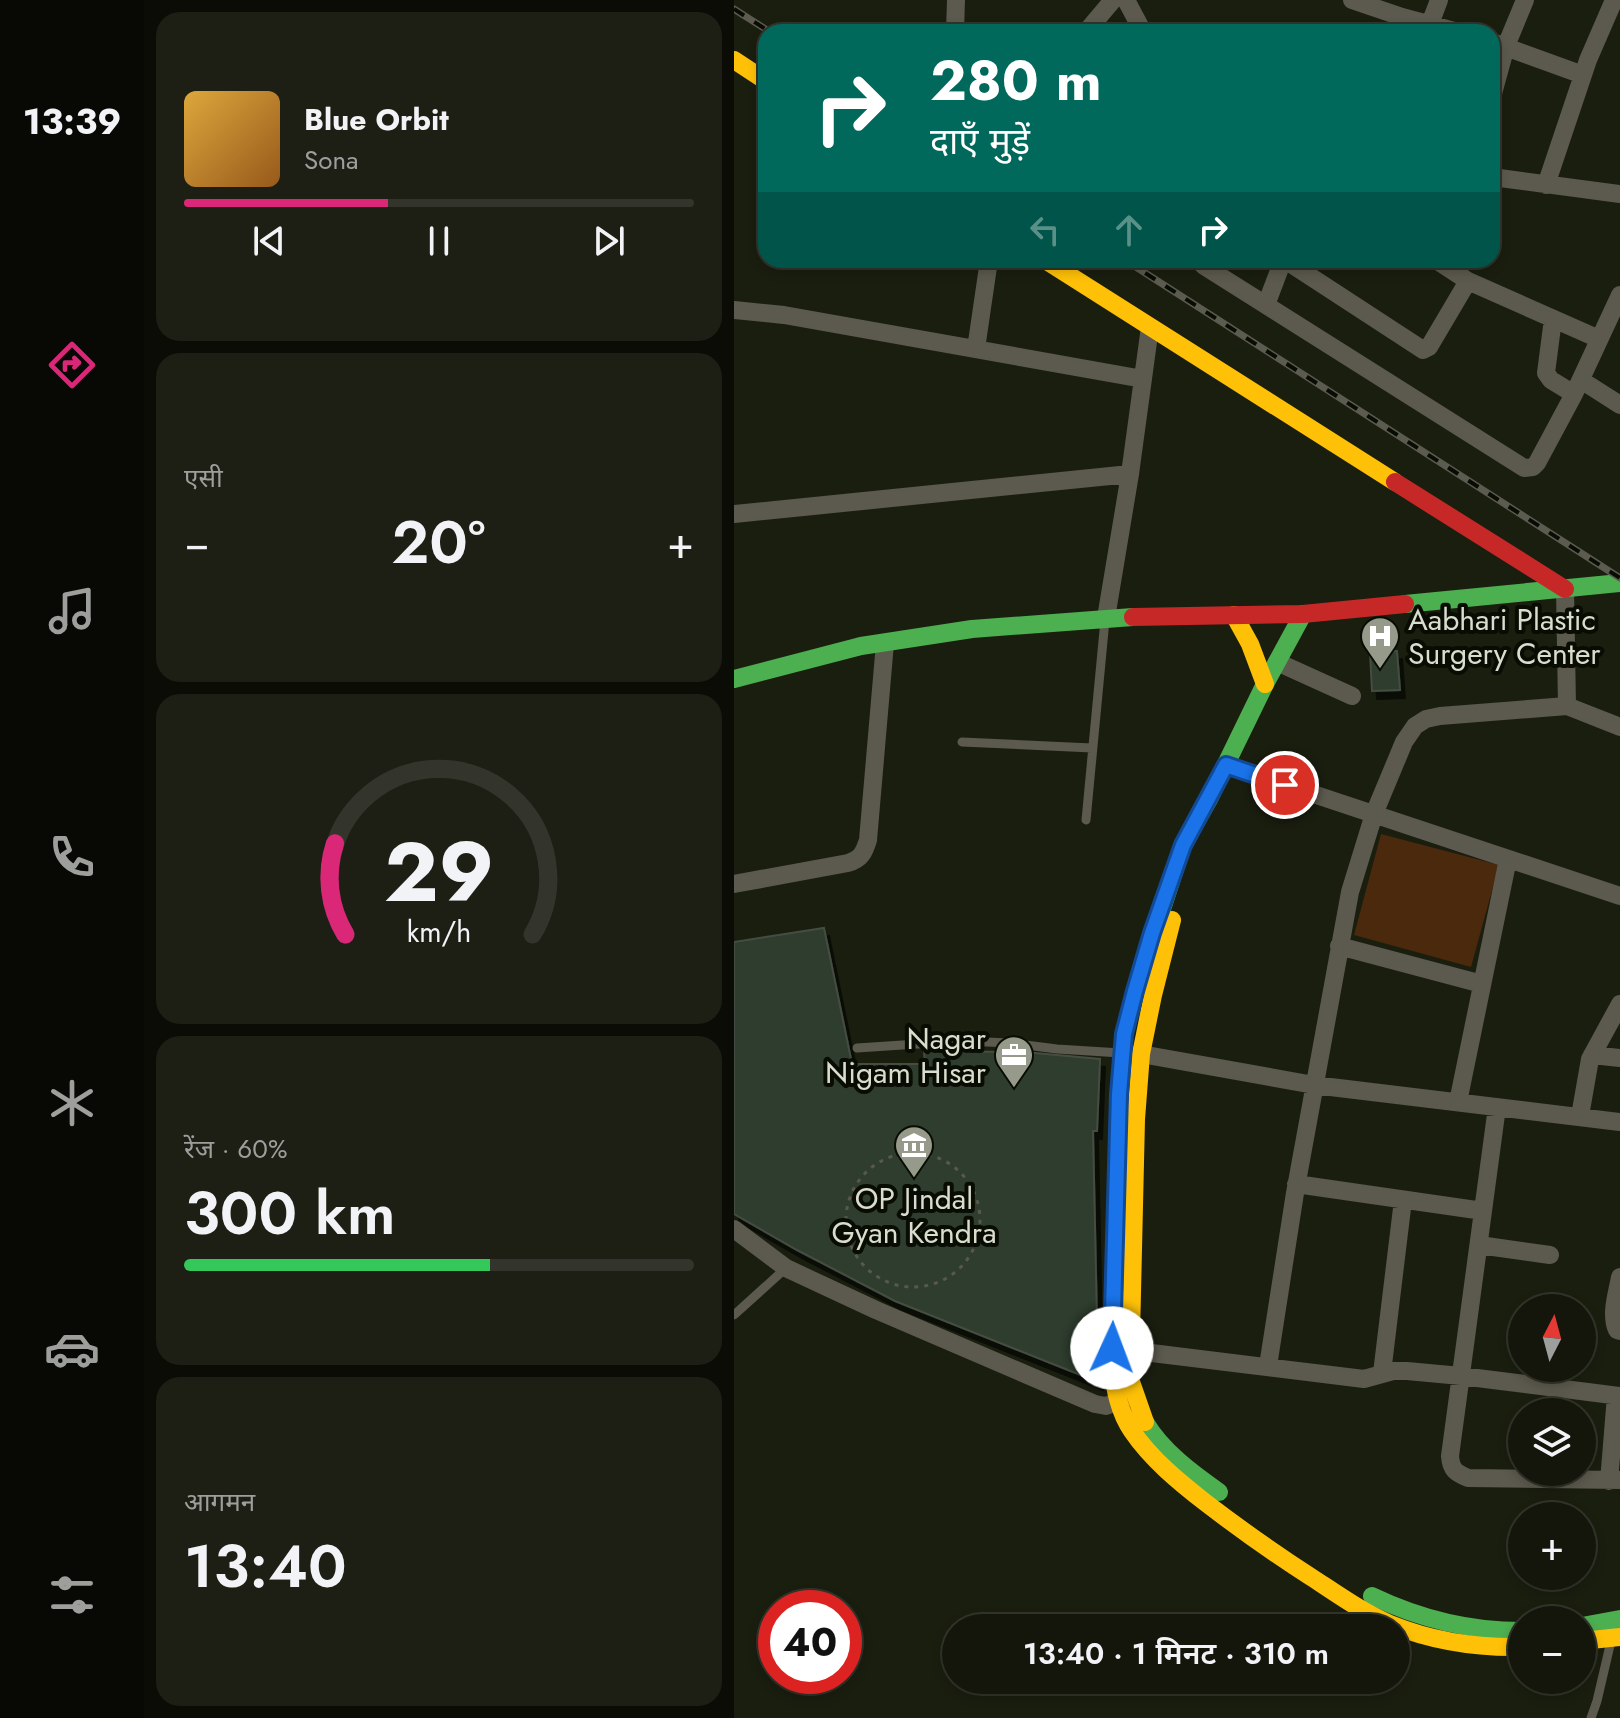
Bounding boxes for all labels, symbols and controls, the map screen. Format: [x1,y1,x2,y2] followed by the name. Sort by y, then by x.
[930,40,1102,121] text: 280 m
[798,56,902,160] icon: right
[23,95,121,147] text: 13:39
[304,98,449,141] text: Blue Orbit
[930,115,1030,167] text: दाएँ मुड़ें
[304,141,359,179] text: Sona
[1023,208,1067,252] icon: left
[1107,208,1151,252] icon: ahead
[1191,208,1235,252] icon: right
[247,219,291,263] icon: previous
[417,219,461,263] icon: pause
[587,219,631,263] icon: next
[44,337,100,393] icon: directions
[184,459,223,497] text: एसी
[392,499,485,586] text: 20°
[184,511,210,575] text: −
[667,511,694,575] text: +
[44,583,100,639] icon: music
[1408,598,1601,675] place label: Aabhari Plastic Surgery Center
[1359,615,1401,670] hospital icon: Aabhari Plastic Surgery Center
[1251,751,1319,819] pin
[1263,763,1307,807] icon: arrive
[384,812,494,932] text: 29
[44,829,100,885] icon: phone
[407,911,471,953] text: km/h
[825,1017,987,1094] place label: Nagar Nigam Hisar
[993,1034,1035,1089] office icon: Nagar Nigam Hisar
[44,1075,100,1131] icon: climate
[893,1124,935,1179] museum icon: OP Jindal Gyan Kendra
[184,1130,287,1168] text: रेंज · 60%
[184,1170,396,1257] text: 300 km
[831,1177,997,1254] place label: OP Jindal Gyan Kendra
[1508,1294,1596,1382] north arrow
[1508,1294,1596,1694] map controls
[1070,1306,1154,1390] position arrow
[44,1321,100,1377] icon: car
[1508,1398,1596,1486] button: layers
[184,1483,255,1521] text: आगमन
[1508,1502,1596,1590] button: +
[184,1523,346,1610] text: 13:40
[44,1567,100,1623] icon: filters
[758,1590,862,1694] speed limit sign: 40
[1508,1606,1596,1694] button: −
[1023,1632,1329,1675] text: 13:40 · 1 मिनट · 310 m

